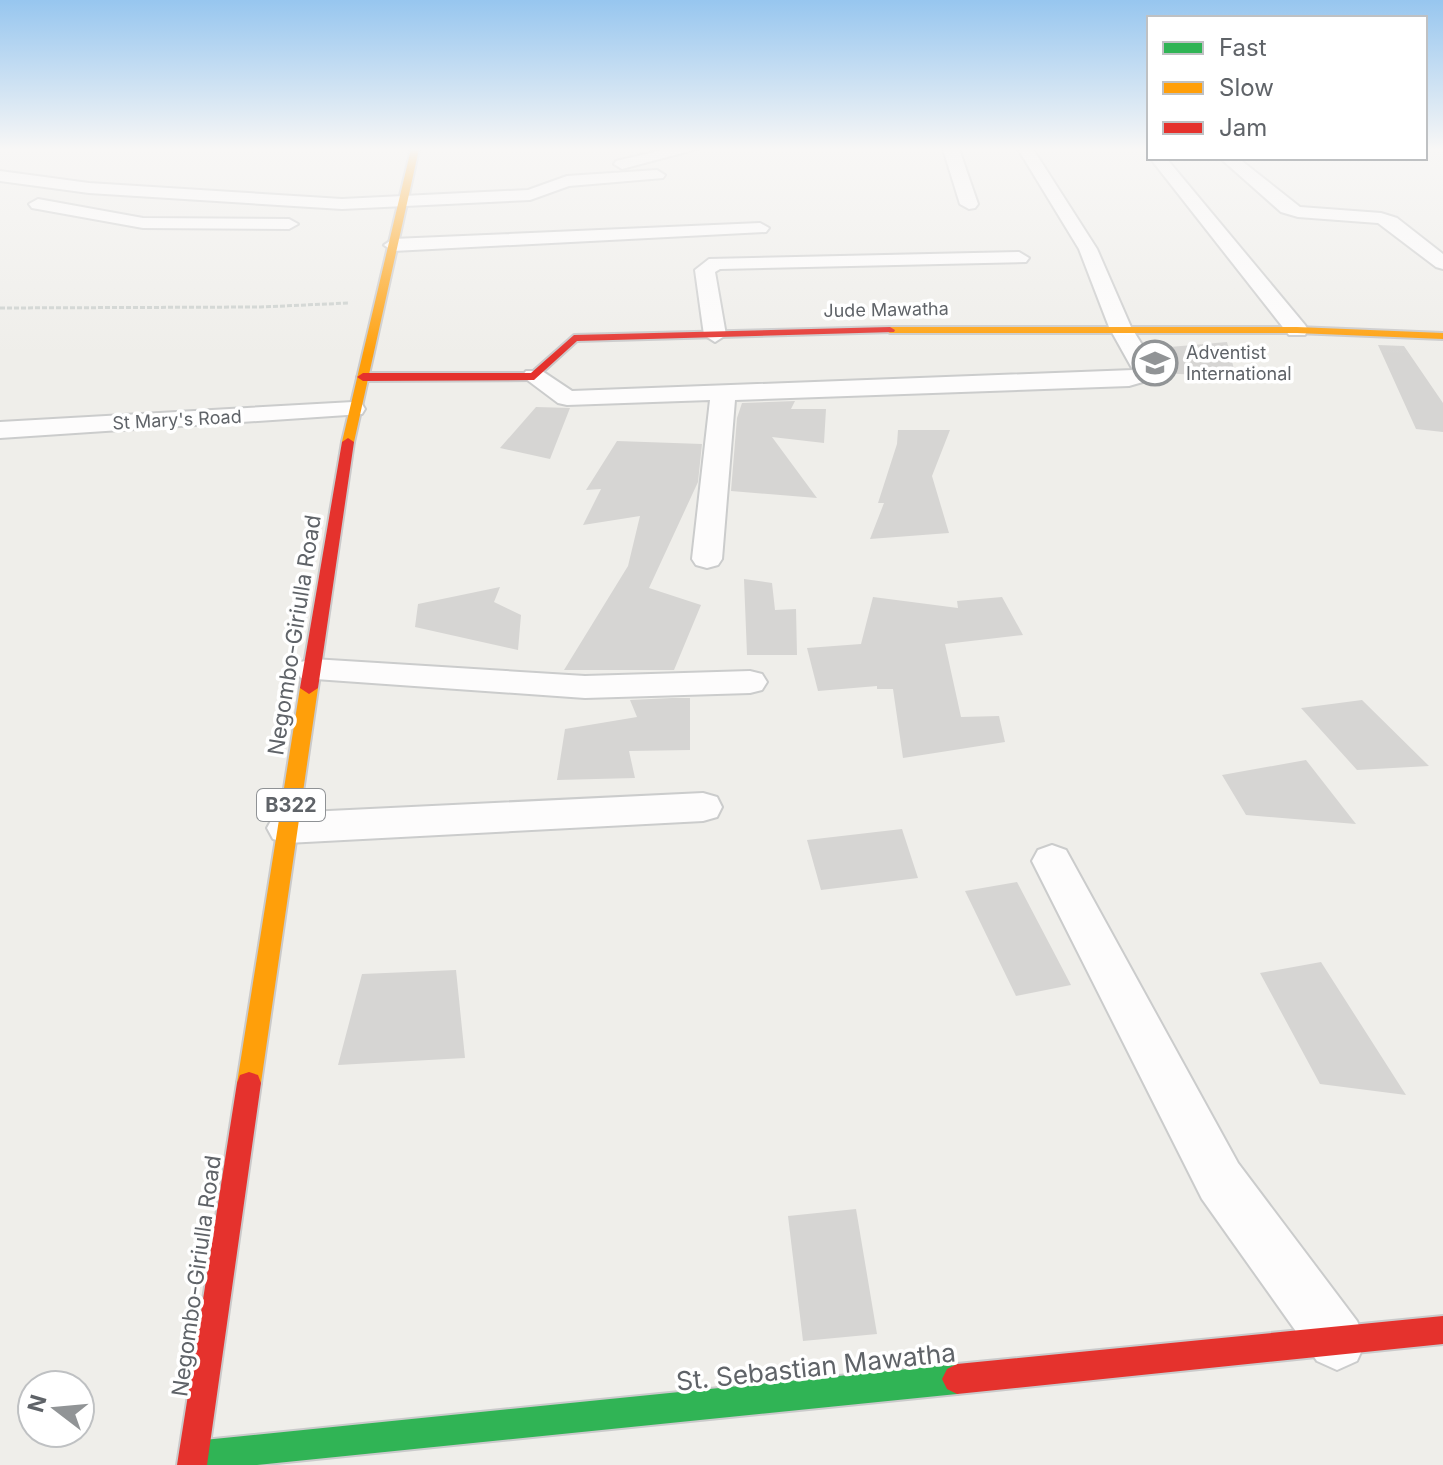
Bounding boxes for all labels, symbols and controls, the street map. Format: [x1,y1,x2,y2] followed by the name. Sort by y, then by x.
[1147,16,1427,160] legend
[1219,33,1267,62] text: Fast
[1219,73,1274,102] text: Slow
[1219,113,1267,142] text: Jam
[823,298,949,321] street label: Jude Mawatha
[1131,339,1179,387] school or university icon: Adventist International
[1186,342,1292,384] place label: Adventist International
[112,406,242,433] street label: St Mary's Road
[262,513,326,757] street label: Negombo-Giriulla Road
[257,789,325,821] road number: B322
[166,1154,226,1398] street label: Negombo-Giriulla Road
[675,1336,957,1397] street label: St. Sebastian Mawatha
[16,1369,96,1449] north arrow
[22,1392,52,1415] text: N

